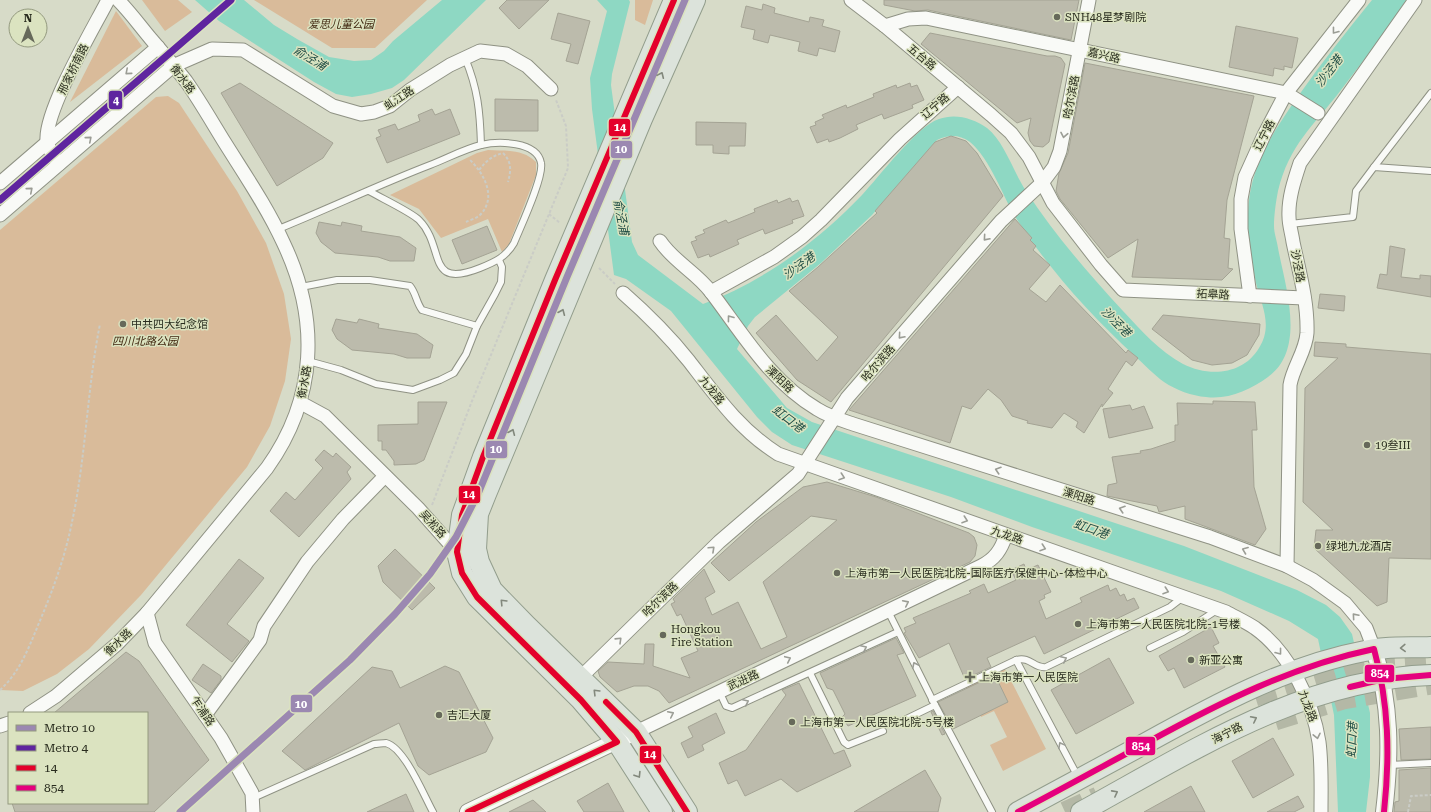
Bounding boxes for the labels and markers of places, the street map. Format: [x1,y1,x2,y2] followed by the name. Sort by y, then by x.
[1065,11,1146,24] place label: SNH48星梦剧院
[1052,12,1062,22] marker: SNH48星梦剧院
[131,318,208,331] place label: 中共四大纪念馆
[118,319,128,329] marker: 中共四大纪念馆
[1375,439,1411,452] place label: 19叁III
[1362,440,1372,450] marker: 19叁III
[1326,540,1392,553] place label: 绿地九龙酒店
[1313,541,1323,551] marker: 绿地九龙酒店
[845,567,1108,580] place label: 上海市第一人民医院北院-国际医疗保健中心-体检中心
[832,568,842,578] marker: 上海市第一人民医院北院-国际医疗保健中心-体检中心
[1086,618,1240,631] place label: 上海市第一人民医院北院-1号楼
[1073,619,1083,629] marker: 上海市第一人民医院北院-1号楼
[671,623,733,649] place label: Hongkou Fire Station
[658,630,668,640] marker: Hongkou Fire Station
[1199,654,1243,667] place label: 新亚公寓
[1186,655,1196,665] marker: 新亚公寓
[964,671,976,683] marker: 上海市第一人民医院
[979,671,1078,684] place label: 上海市第一人民医院
[447,709,491,722] place label: 吉汇大厦
[434,710,444,720] marker: 吉汇大厦
[800,716,954,729] place label: 上海市第一人民医院北院-5号楼
[787,717,797,727] marker: 上海市第一人民医院北院-5号楼

